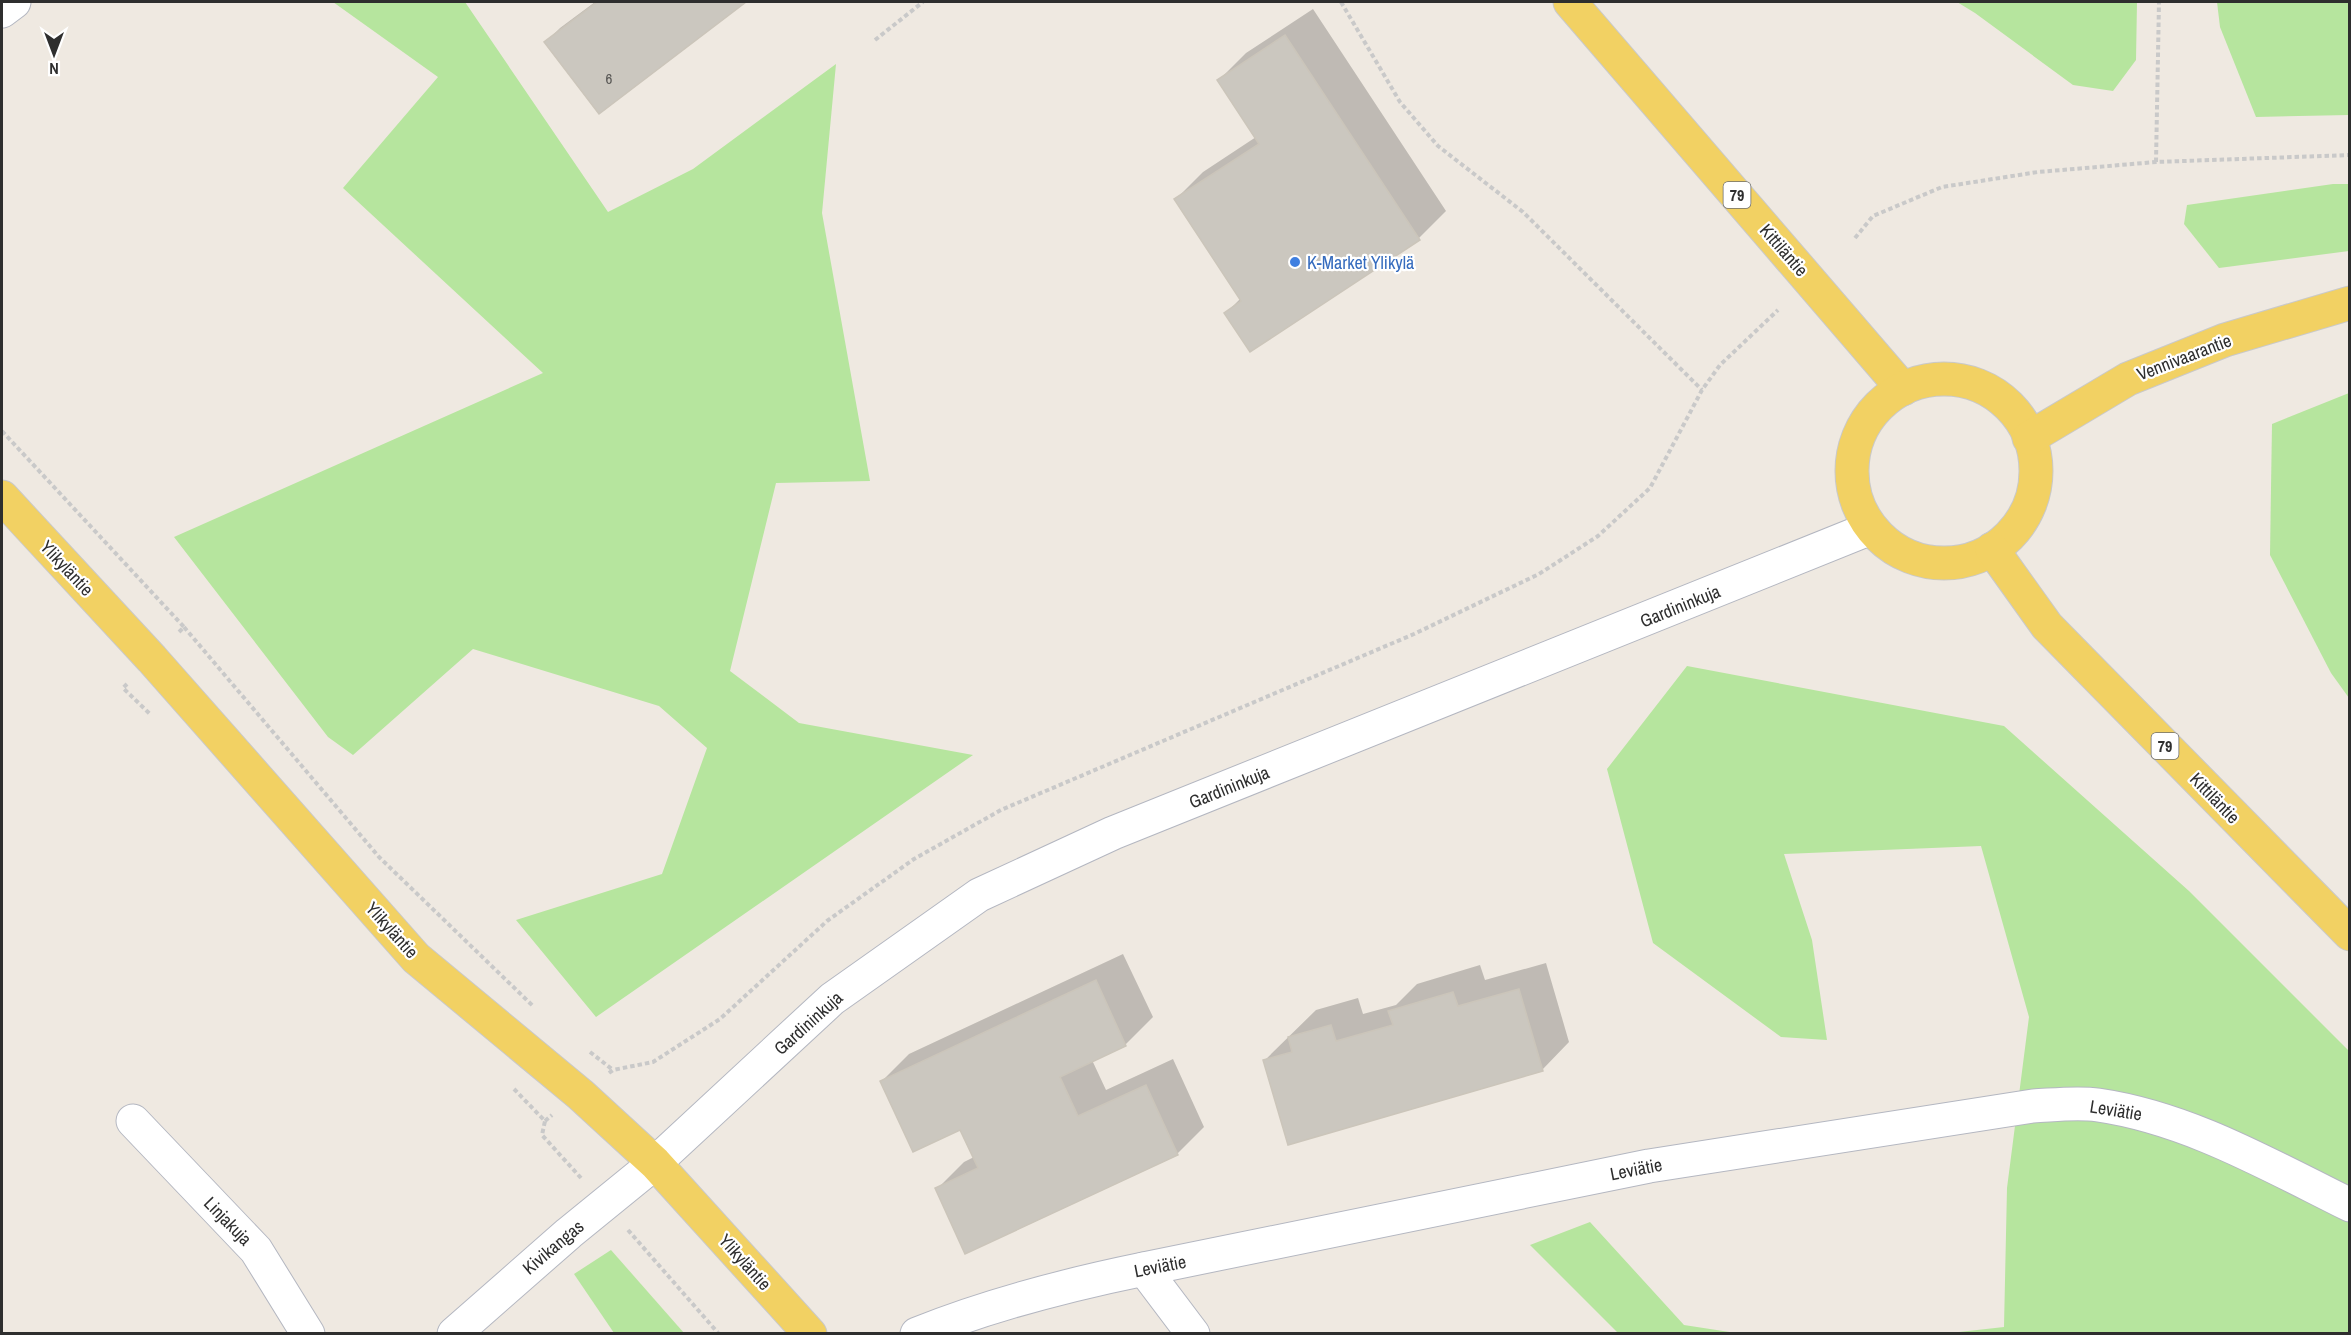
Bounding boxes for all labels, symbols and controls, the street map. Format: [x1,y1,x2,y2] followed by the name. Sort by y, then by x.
[24,24,84,84] north arrow
[49,58,59,80] text: N
[606,68,613,89] house number: 6
[1724,182,1750,208] road number: 79
[1754,218,1814,282] street label: Kittiläntie
[1307,250,1414,275] place label: K-Market Ylikylä
[1288,255,1302,269] marker: K-Market Ylikylä
[2133,328,2235,386] street label: Vennivaarantie
[35,535,99,601] street label: Ylikyläntie
[1636,579,1724,633] street label: Gardininkuja
[2152,733,2178,759] road number: 79
[1185,760,1273,814] street label: Gardininkuja
[2184,767,2246,829] street label: Kittiläntie
[360,896,424,964] street label: Ylikyläntie
[768,985,848,1061] street label: Gardininkuja
[2088,1094,2144,1126] street label: Leviätie
[1608,1152,1664,1186] street label: Leviätie
[198,1191,258,1251] street label: Linjakuja
[517,1214,589,1280] street label: Kivikangas
[713,1228,777,1296] street label: Ylikyläntie
[1132,1249,1188,1283] street label: Leviätie

